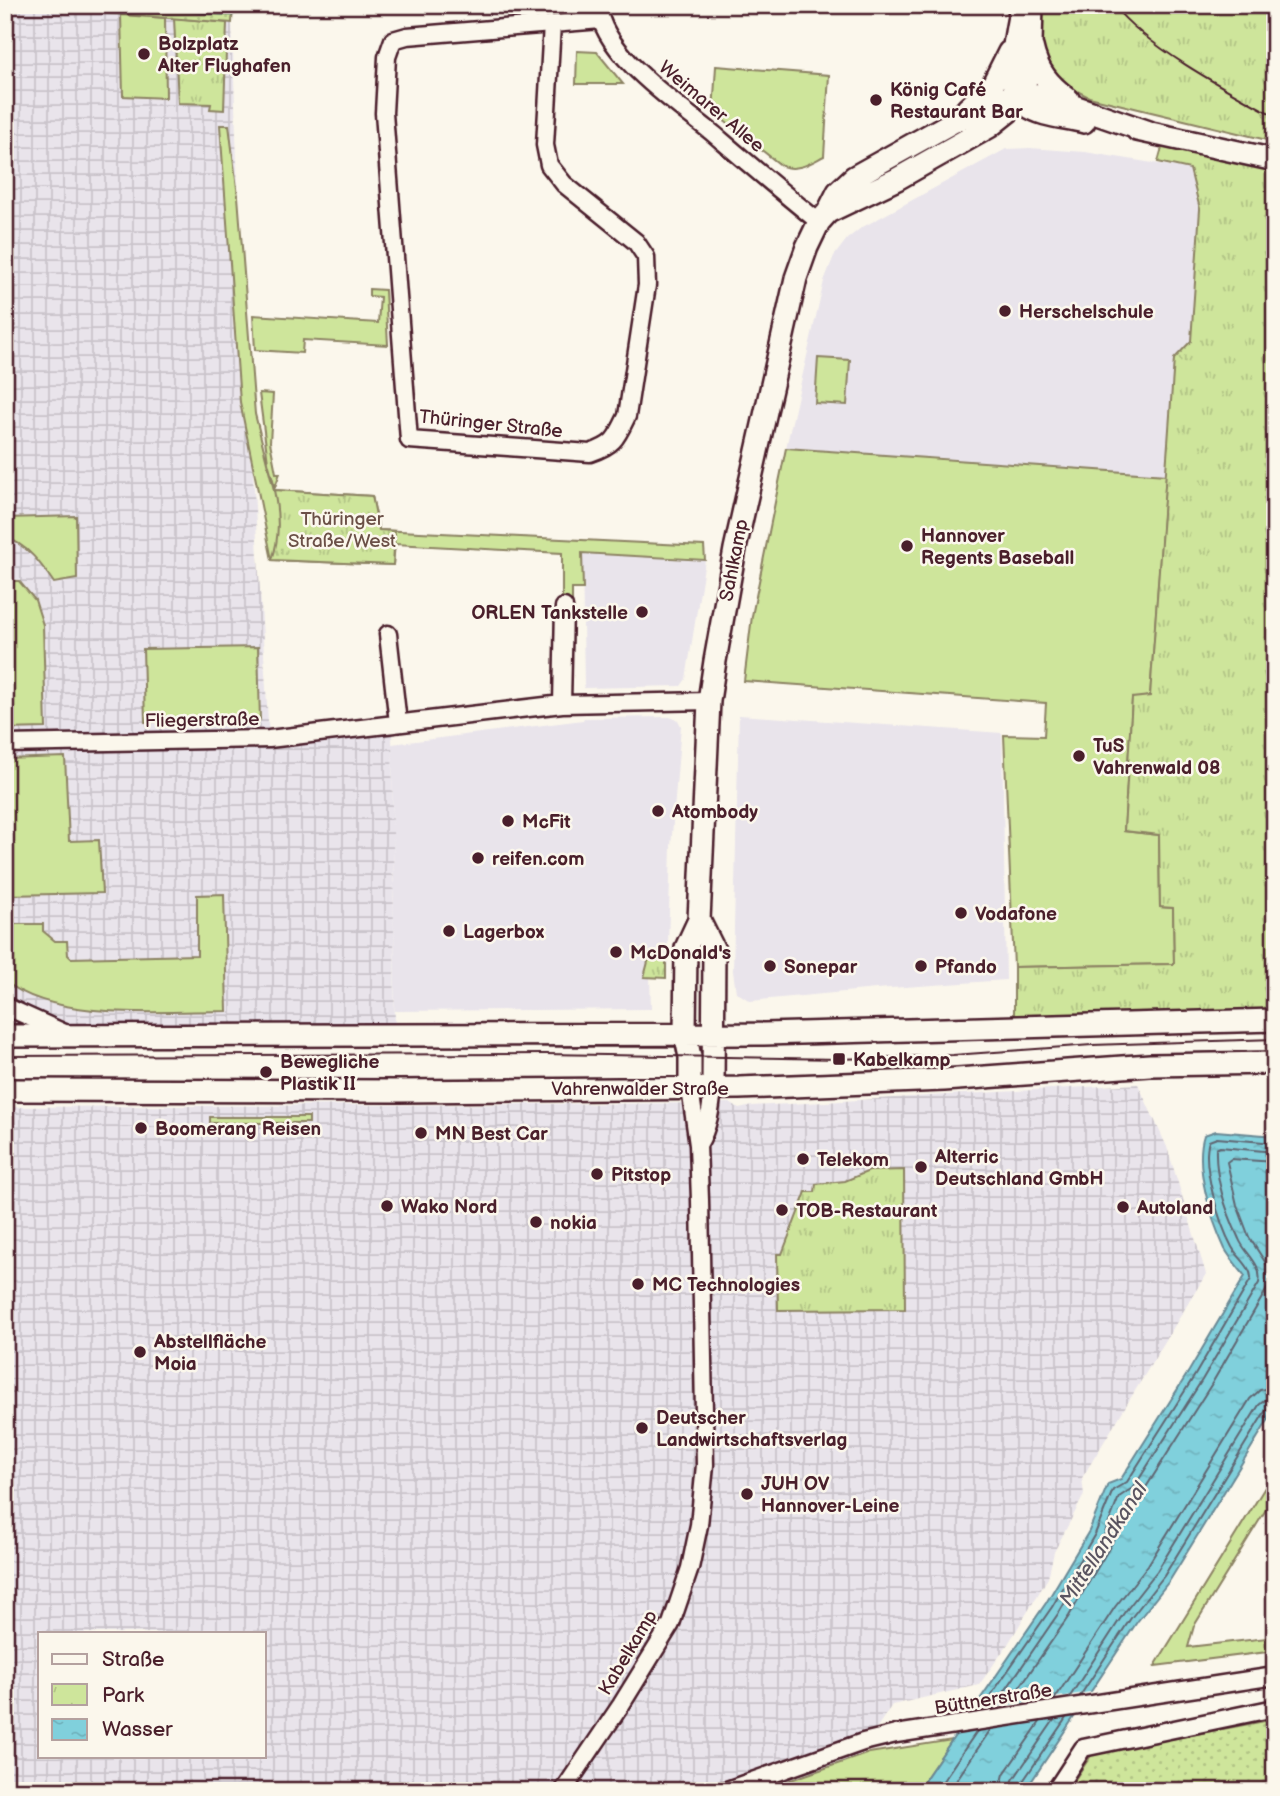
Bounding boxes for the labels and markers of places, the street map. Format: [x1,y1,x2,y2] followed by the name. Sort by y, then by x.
[157,33,291,78] place label: Bolzplatz Alter Flughafen
[136,46,152,62] marker: Bolzplatz Alter Flughafen
[890,79,1023,124] place label: König Café Restaurant Bar
[868,92,884,108] marker: König Café Restaurant Bar
[1019,301,1154,324] place label: Herschelschule
[997,303,1013,319] marker: Herschelschule
[921,525,1074,570] place label: Hannover Regents Baseball
[899,538,915,554] marker: Hannover Regents Baseball
[471,602,628,625] place label: ORLEN Tankstelle
[634,604,650,620] marker: ORLEN Tankstelle
[1093,735,1221,780] place label: TuS Vahrenwald 08
[1071,748,1087,764] marker: TuS Vahrenwald 08
[671,801,758,824] place label: Atombody
[650,803,666,819] marker: Atombody
[522,811,571,834] place label: McFit
[500,813,516,829] marker: McFit
[492,848,584,871] place label: reifen.com
[470,850,486,866] marker: reifen.com
[975,903,1057,926] place label: Vodafone
[953,905,969,921] marker: Vodafone
[463,921,545,944] place label: Lagerbox
[441,923,457,939] marker: Lagerbox
[630,942,731,965] place label: McDonald's
[608,944,624,960] marker: McDonald's
[784,956,858,979] place label: Sonepar
[935,956,997,979] place label: Pfando
[762,958,778,974] marker: Sonepar
[913,958,929,974] marker: Pfando
[853,1049,951,1072] place label: Kabelkamp
[280,1051,379,1096] place label: Bewegliche Plastik II
[831,1051,847,1067] marker: Kabelkamp
[258,1064,274,1080] marker: Bewegliche Plastik II
[155,1118,321,1141] place label: Boomerang Reisen
[133,1120,149,1136] marker: Boomerang Reisen
[435,1123,548,1146] place label: MN Best Car
[413,1125,429,1141] marker: MN Best Car
[934,1146,1104,1191] place label: Alterric Deutschland GmbH
[817,1149,889,1172] place label: Telekom
[795,1151,811,1167] marker: Telekom
[913,1159,929,1175] marker: Alterric Deutschland GmbH
[611,1164,671,1187] place label: Pitstop
[589,1166,605,1182] marker: Pitstop
[401,1196,497,1219] place label: Wako Nord
[1136,1197,1213,1220] place label: Autoland
[379,1198,395,1214] marker: Wako Nord
[1115,1199,1131,1215] marker: Autoland
[796,1200,938,1223] place label: TOB-Restaurant
[774,1202,790,1218] marker: TOB-Restaurant
[550,1212,597,1235] place label: nokia
[528,1214,544,1230] marker: nokia
[652,1274,800,1297] place label: MC Technologies
[630,1276,646,1292] marker: MC Technologies
[153,1331,266,1376] place label: Abstellfläche Moia
[132,1344,148,1360] marker: Abstellfläche Moia
[656,1407,847,1452] place label: Deutscher Landwirtschaftsverlag
[634,1420,650,1436] marker: Deutscher Landwirtschaftsverlag
[761,1473,900,1518] place label: JUH OV Hannover-Leine
[739,1486,755,1502] marker: JUH OV Hannover-Leine

